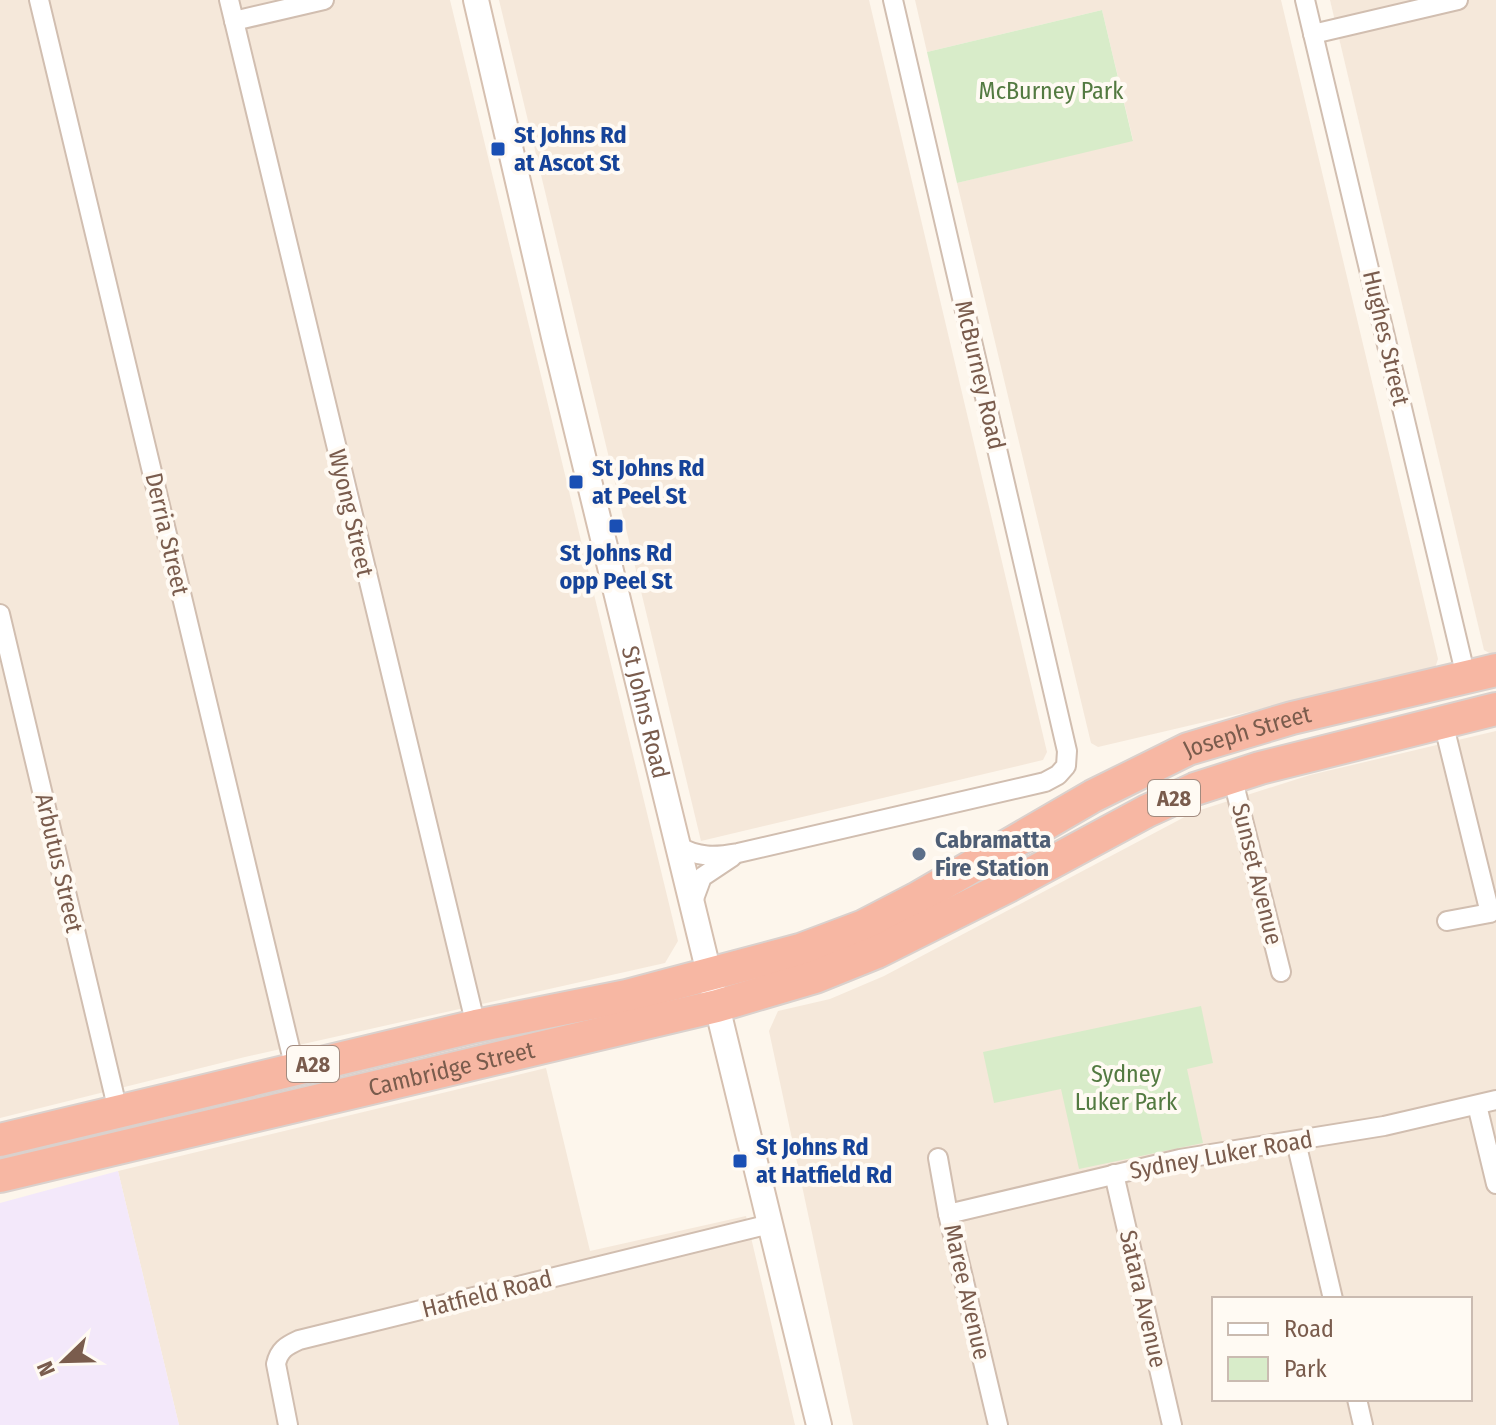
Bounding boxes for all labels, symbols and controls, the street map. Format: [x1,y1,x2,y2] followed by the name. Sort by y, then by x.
[979,77,1124,105] park label: McBurney Park
[514,121,627,177] place label: St Johns Rd at Ascot St
[489,140,507,158] marker: St Johns Rd at Ascot St
[1357,268,1415,408] street label: Hughes Street
[949,298,1011,452] street label: McBurney Road
[323,447,379,580] street label: Wyong Street
[592,454,705,510] place label: St Johns Rd at Peel St
[139,470,195,598] street label: Derria Street
[567,473,585,491] marker: St Johns Rd at Peel St
[607,517,625,535] marker: St Johns Rd opp Peel St
[560,539,673,595] place label: St Johns Rd opp Peel St
[616,643,675,781] street label: St Johns Road
[1178,700,1314,763] street label: Joseph Street
[1148,780,1200,816] road number: A28
[29,791,89,935] street label: Arbutus Street
[1226,800,1288,948] street label: Sunset Avenue
[935,826,1051,882] place label: Cabramatta Fire Station
[910,845,928,863] marker: Cabramatta Fire Station
[366,1036,537,1102] street label: Cambridge Street
[287,1046,339,1082] road number: A28
[1075,1060,1178,1116] park label: Sydney Luker Park
[1127,1125,1315,1185] street label: Sydney Luker Road
[756,1133,892,1189] place label: St Johns Rd at Hatfield Rd
[731,1152,749,1170] marker: St Johns Rd at Hatfield Rd
[938,1222,996,1362] street label: Maree Avenue
[1114,1228,1172,1370] street label: Satara Avenue
[419,1264,555,1324] street label: Hatfield Road
[1212,1297,1472,1401] legend
[1284,1315,1334,1343] text: Road
[24,1321,104,1401] north arrow
[1284,1355,1327,1383] text: Park
[31,1357,61,1380] text: N

